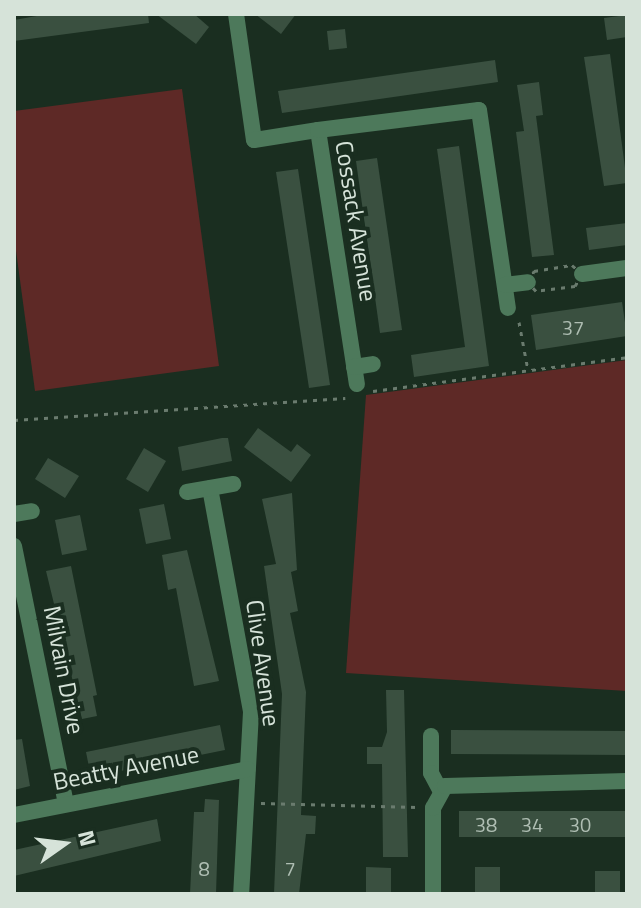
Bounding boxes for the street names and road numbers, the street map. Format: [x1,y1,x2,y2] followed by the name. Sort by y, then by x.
[329,139,383,303] street label: Cossack Avenue
[240,598,286,728] street label: Clive Avenue
[37,603,91,737] street label: Milvain Drive
[51,740,201,796] street label: Beatty Avenue

